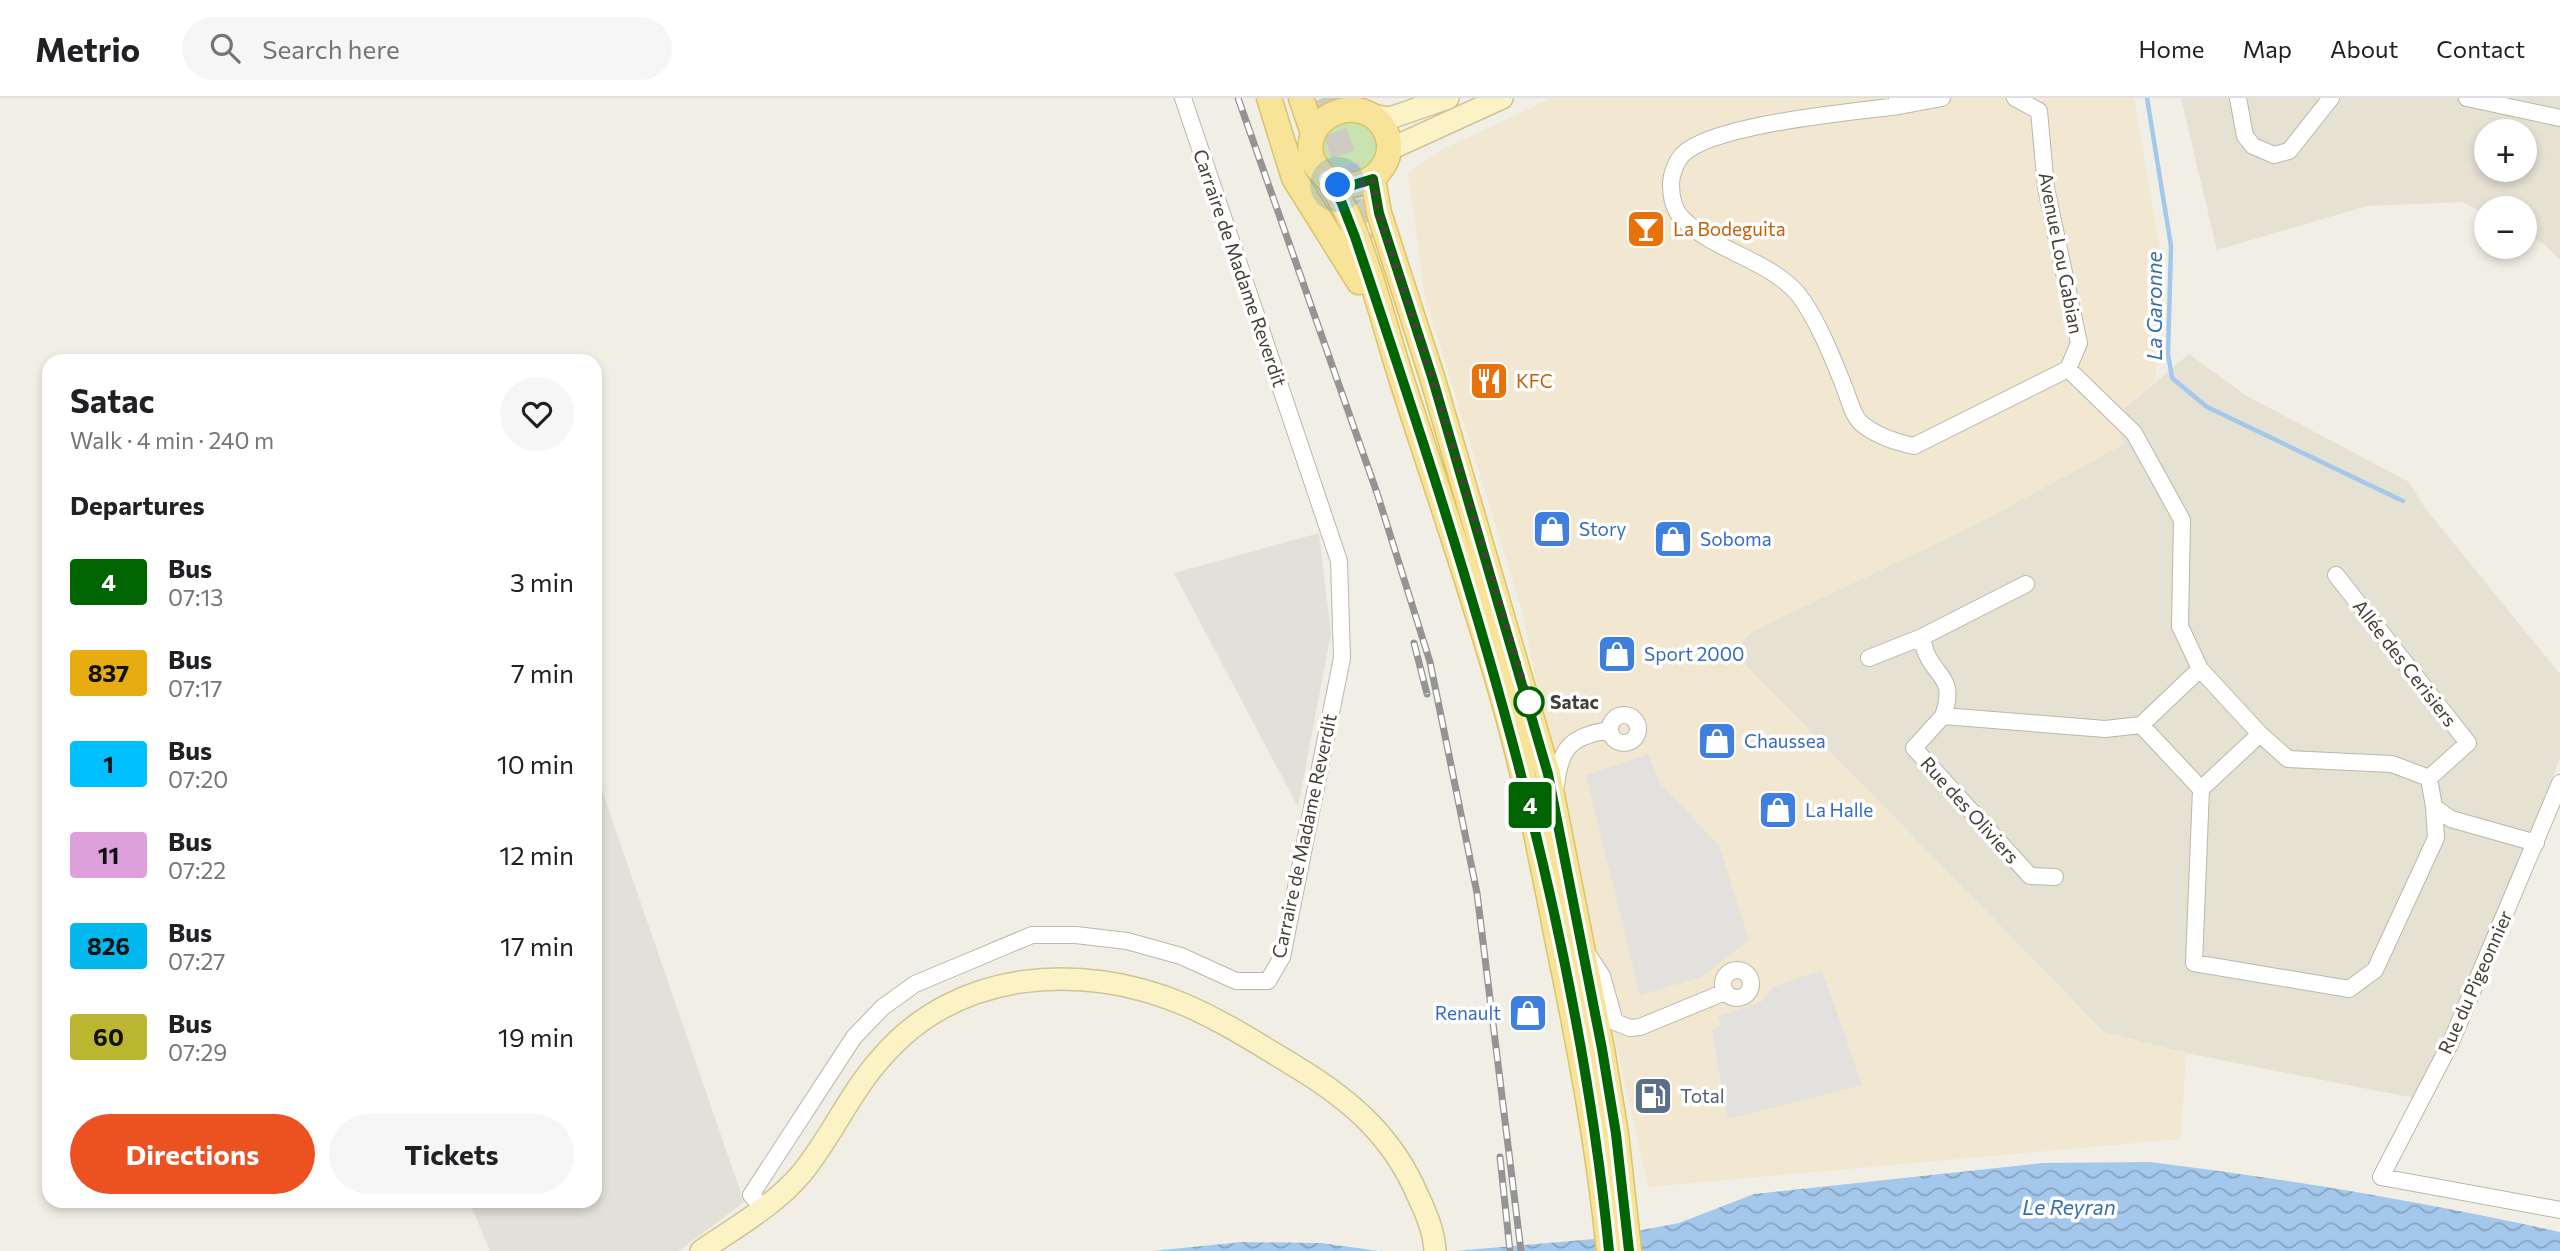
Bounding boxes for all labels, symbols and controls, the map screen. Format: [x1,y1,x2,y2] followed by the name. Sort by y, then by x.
[182,17,672,80] search box
[35,28,140,69] text: Metrio
[206,29,244,67] icon: search
[262,33,400,64] text: Search here
[2139,34,2205,63] text: Home
[2243,34,2292,63] text: Map
[2330,34,2398,63] text: About
[2436,34,2525,63] text: Contact
[2474,119,2537,259] map controls
[2474,119,2537,182] button: +
[1189,146,1292,390] street label: Carraire de Madame Reverdit
[1320,167,1355,202] your location
[2035,170,2088,336] street label: Avenue Lou Gabian
[2474,196,2537,259] button: −
[1625,208,1667,250] bar icon: La Bodeguita
[1673,217,1786,240] place label: La Bodeguita
[2141,251,2166,361] water label: La Garonne
[1468,360,1510,402] restaurant icon: KFC
[1516,369,1553,392] place label: KFC
[500,377,574,451] button: heart
[70,379,155,420] text: Satac
[70,426,274,454] text: Walk · 4 min · 240 m
[70,489,205,520] text: Departures
[1531,508,1573,550] shop icon: Story
[1579,517,1627,540] place label: Story
[1652,518,1694,560] shop icon: Soboma
[1700,527,1772,550] place label: Soboma
[168,552,212,583] text: Bus
[510,566,574,597] text: 3 min
[101,567,116,596] text: 4
[168,583,223,611] text: 07:13
[2349,595,2462,731] street label: Allée des Cerisiers
[1596,633,1638,675] shop icon: Sport 2000
[1644,642,1744,665] place label: Sport 2000
[168,643,212,674] text: Bus
[511,657,574,688] text: 7 min
[88,658,129,687] text: 837
[168,674,222,702] text: 07:17
[1514,687,1544,717] marker: Satac
[1550,690,1599,713] place label: Satac
[1266,711,1341,960] street label: Carraire de Madame Reverdit
[1696,720,1738,762] shop icon: Chaussea
[1744,729,1826,752] place label: Chaussea
[168,734,212,765] text: Bus
[497,748,574,779] text: 10 min
[103,749,114,778] text: 1
[1916,751,2024,868] street label: Rue des Oliviers
[168,765,228,793] text: 07:20
[1507,782,1553,828] line badge: 4
[1757,789,1799,831] shop icon: La Halle
[1523,790,1537,819] text: 4
[1805,798,1873,821] place label: La Halle
[168,825,212,856] text: Bus
[499,839,574,870] text: 12 min
[98,840,119,869] text: 11
[168,856,226,884] text: 07:22
[2433,906,2517,1057] street label: Rue du Pigeonnier
[168,916,212,947] text: Bus
[500,930,574,961] text: 17 min
[87,931,130,960] text: 826
[168,947,225,975] text: 07:27
[1507,992,1549,1034] shop icon: Renault
[1435,1001,1501,1024] place label: Renault
[168,1007,212,1038] text: Bus
[498,1021,574,1052] text: 19 min
[93,1022,124,1051] text: 60
[168,1038,227,1066] text: 07:29
[1632,1075,1674,1117] fuel station icon: Total
[1680,1084,1724,1107] place label: Total
[70,1114,315,1194] button: Directions
[329,1114,574,1194] button: Tickets
[2022,1194,2116,1219] water label: Le Reyran

